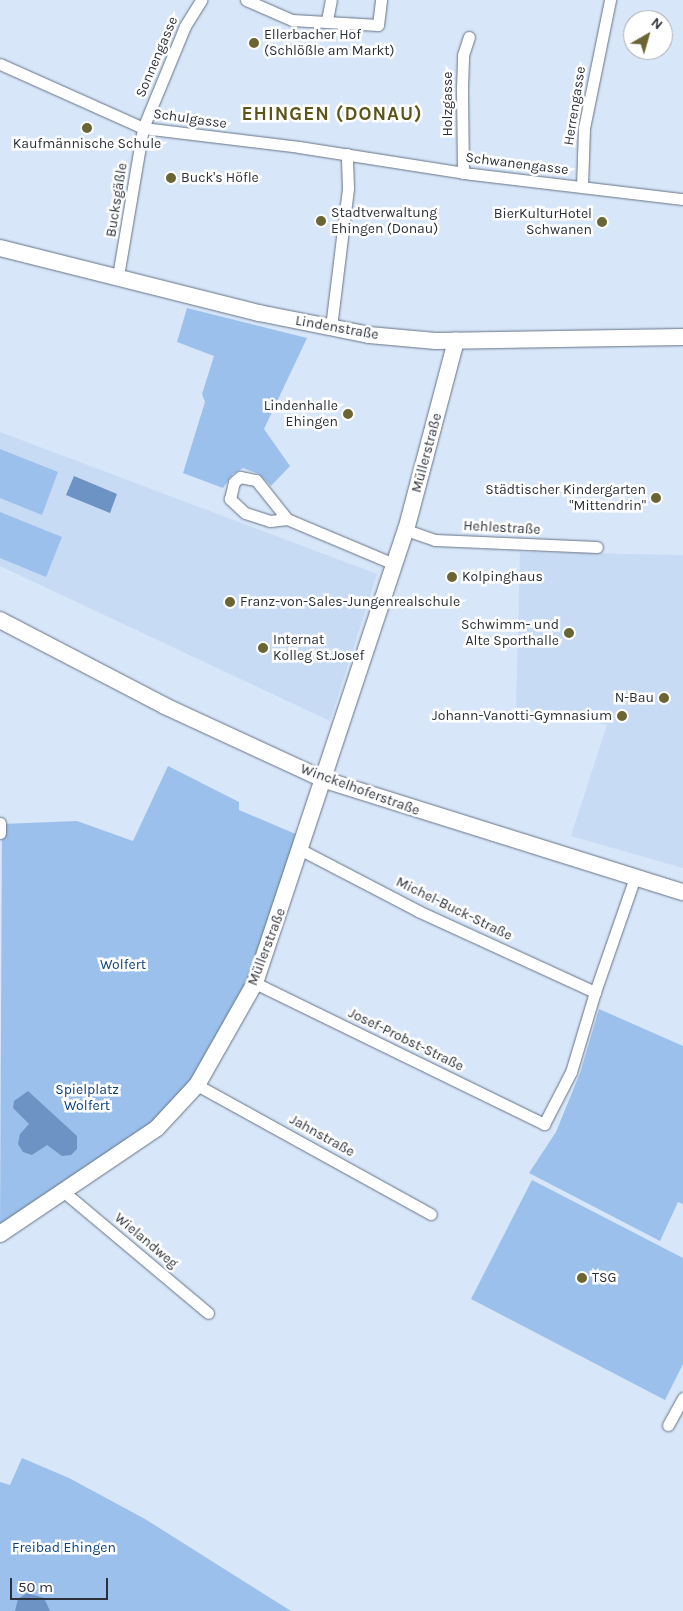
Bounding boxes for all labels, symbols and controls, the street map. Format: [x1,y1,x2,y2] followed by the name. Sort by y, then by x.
[623,10,673,60] north arrow
[132,14,182,100] street label: Sonnengasse
[648,14,666,33] text: N
[264,27,395,59] place label: Ellerbacher Hof (Schlößle am Markt)
[248,37,260,49] marker: Ellerbacher Hof (Schlößle am Markt)
[560,65,590,147] street label: Herrengasse
[440,71,456,137] street label: Holzgasse
[240,104,424,126] district label: EHINGEN (DONAU)
[152,106,228,132] street label: Schulgasse
[81,122,93,134] marker: Kaufmännische Schule
[13,136,161,152] place label: Kaufmännische Schule
[465,149,569,179] street label: Schwanengasse
[103,162,131,238] street label: Bucksgäßle
[181,170,259,186] place label: Buck's Höfle
[165,172,177,184] marker: Buck's Höfle
[331,205,438,238] place label: Stadtverwaltung Ehingen (Donau)
[494,206,592,238] place label: BierKulturHotel Schwanen
[315,215,327,227] marker: Stadtverwaltung Ehingen (Donau)
[596,216,608,228] marker: BierKulturHotel Schwanen
[294,312,380,344] street label: Lindenstraße
[264,398,338,431] place label: Lindenhalle Ehingen
[342,408,354,420] marker: Lindenhalle Ehingen
[408,411,446,495] street label: Müllerstraße
[485,482,646,514] place label: Städtischer Kindergarten "Mittendrin"
[650,492,662,504] marker: Städtischer Kindergarten "Mittendrin"
[463,518,541,538] street label: Hehlestraße
[462,569,543,585] place label: Kolpinghaus
[446,571,458,583] marker: Kolpinghaus
[240,594,460,610] place label: Franz-von-Sales-Jungenrealschule
[224,596,236,608] marker: Franz-von-Sales-Jungenrealschule
[461,617,559,650] place label: Schwimm- und Alte Sporthalle
[563,627,575,639] marker: Schwimm- und Alte Sporthalle
[273,632,364,664] place label: Internat Kolleg St.Josef
[257,642,269,654] marker: Internat Kolleg St.Josef
[615,690,654,706] place label: N-Bau
[658,692,670,704] marker: N-Bau
[432,708,612,724] place label: Johann-Vanotti-Gymnasium
[616,710,628,722] marker: Johann-Vanotti-Gymnasium
[298,761,422,819] street label: Winckelhoferstraße
[393,874,515,944] street label: Michel-Buck-Straße
[245,906,289,988] street label: Müllerstraße
[100,957,146,973] park label: Wolfert
[346,1005,466,1075] street label: Josef-Probst-Straße
[55,1082,119,1114] park label: Spielplatz Wolfert
[287,1111,357,1161] street label: Jahnstraße
[111,1210,181,1272] street label: Wielandweg
[592,1270,616,1286] place label: TSG
[576,1272,588,1284] marker: TSG
[12,1540,116,1556] park label: Freibad Ehingen
[12,1568,110,1600] scale bar
[18,1578,53,1596] text: 50 m

